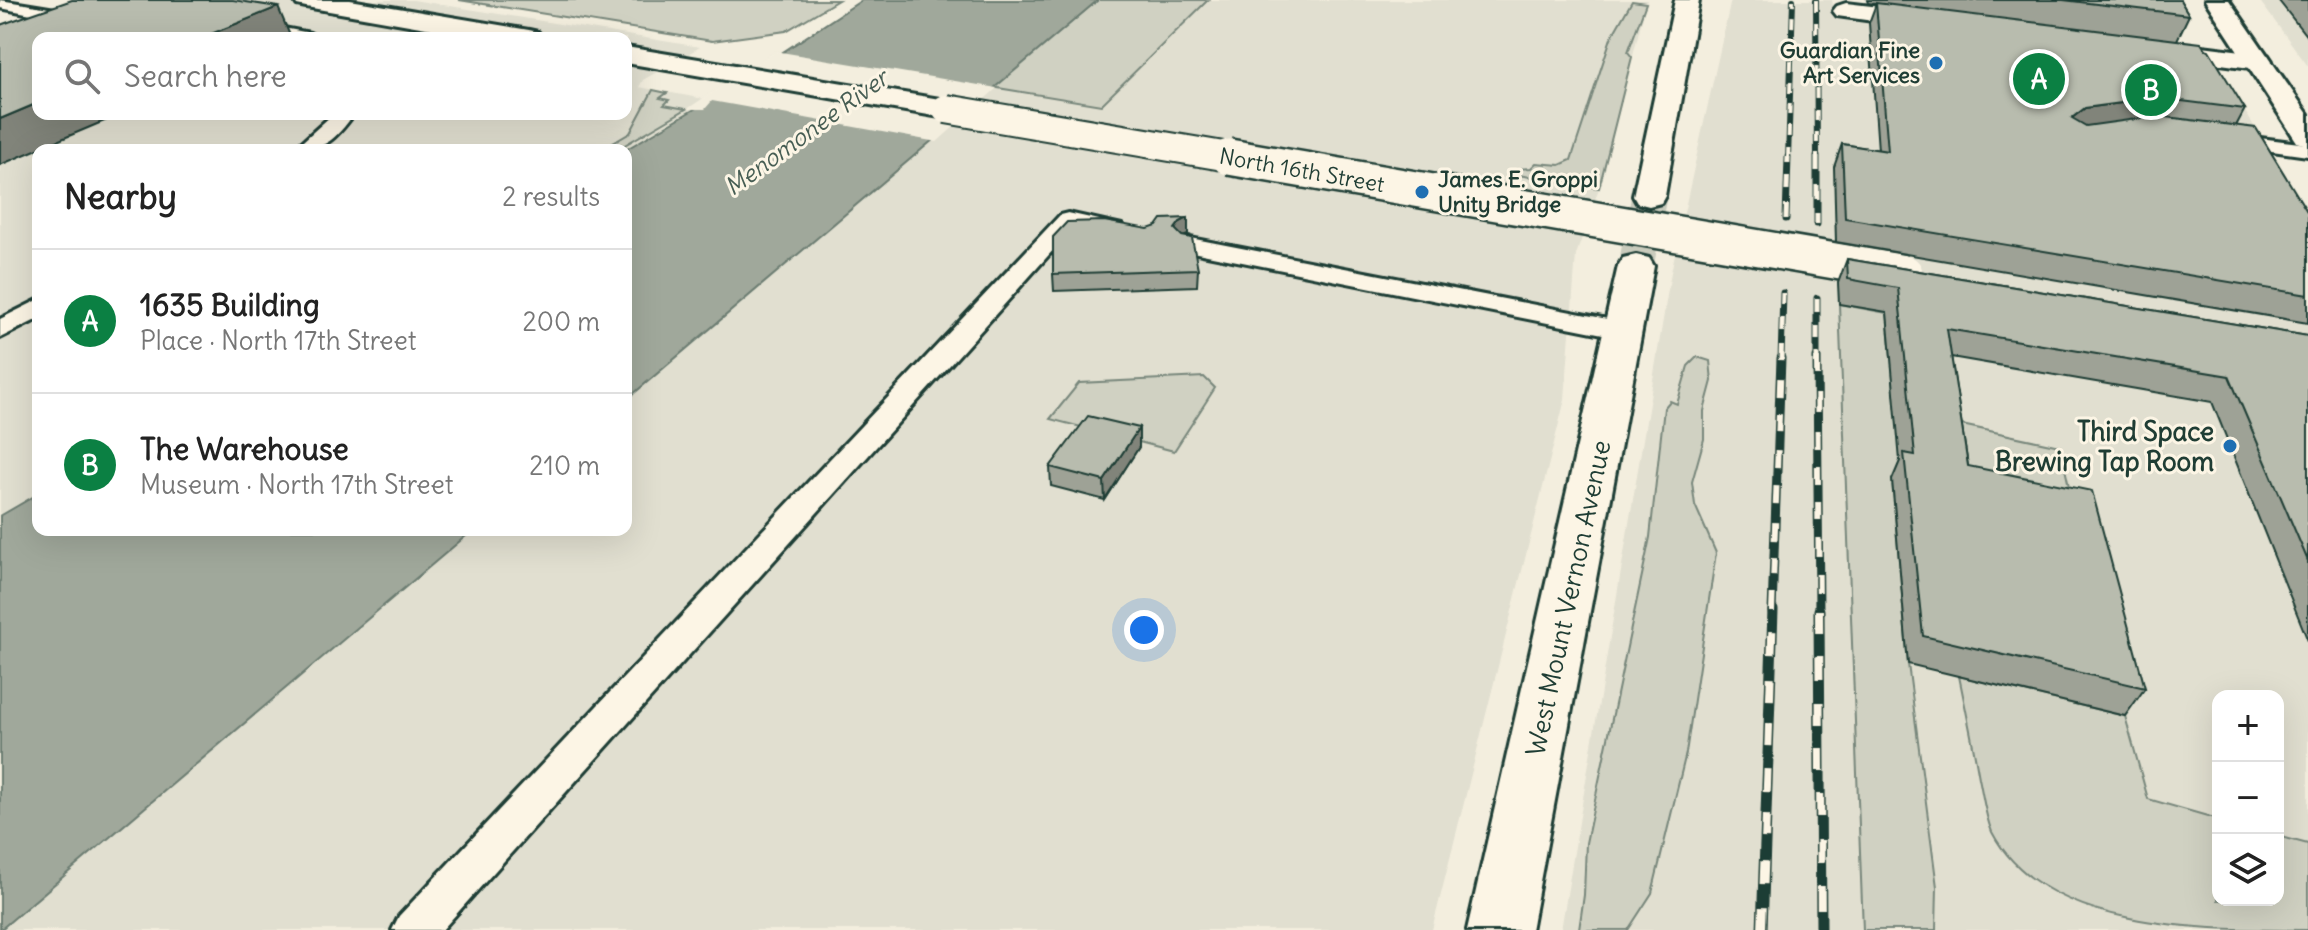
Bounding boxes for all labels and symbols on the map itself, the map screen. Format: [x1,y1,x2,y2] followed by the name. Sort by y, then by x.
[1780,36,1920,89] place label: Guardian Fine Art Services
[2013,49,2065,109] pin: A
[1927,54,1945,72] marker: Guardian Fine Art Services
[2125,60,2177,120] pin: B
[718,61,896,201] water label: Menomonee River
[1217,142,1387,198] street label: North 16th Street
[1438,165,1598,218] place label: James E. Groppi Unity Bridge
[1413,183,1431,201] marker: James E. Groppi Unity Bridge
[1995,415,2214,478] place label: Third Space Brewing Tap Room
[1518,437,1618,759] street label: West Mount Vernon Avenue
[2221,437,2239,455] marker: Third Space Brewing Tap Room
[1124,610,1164,650] your location

